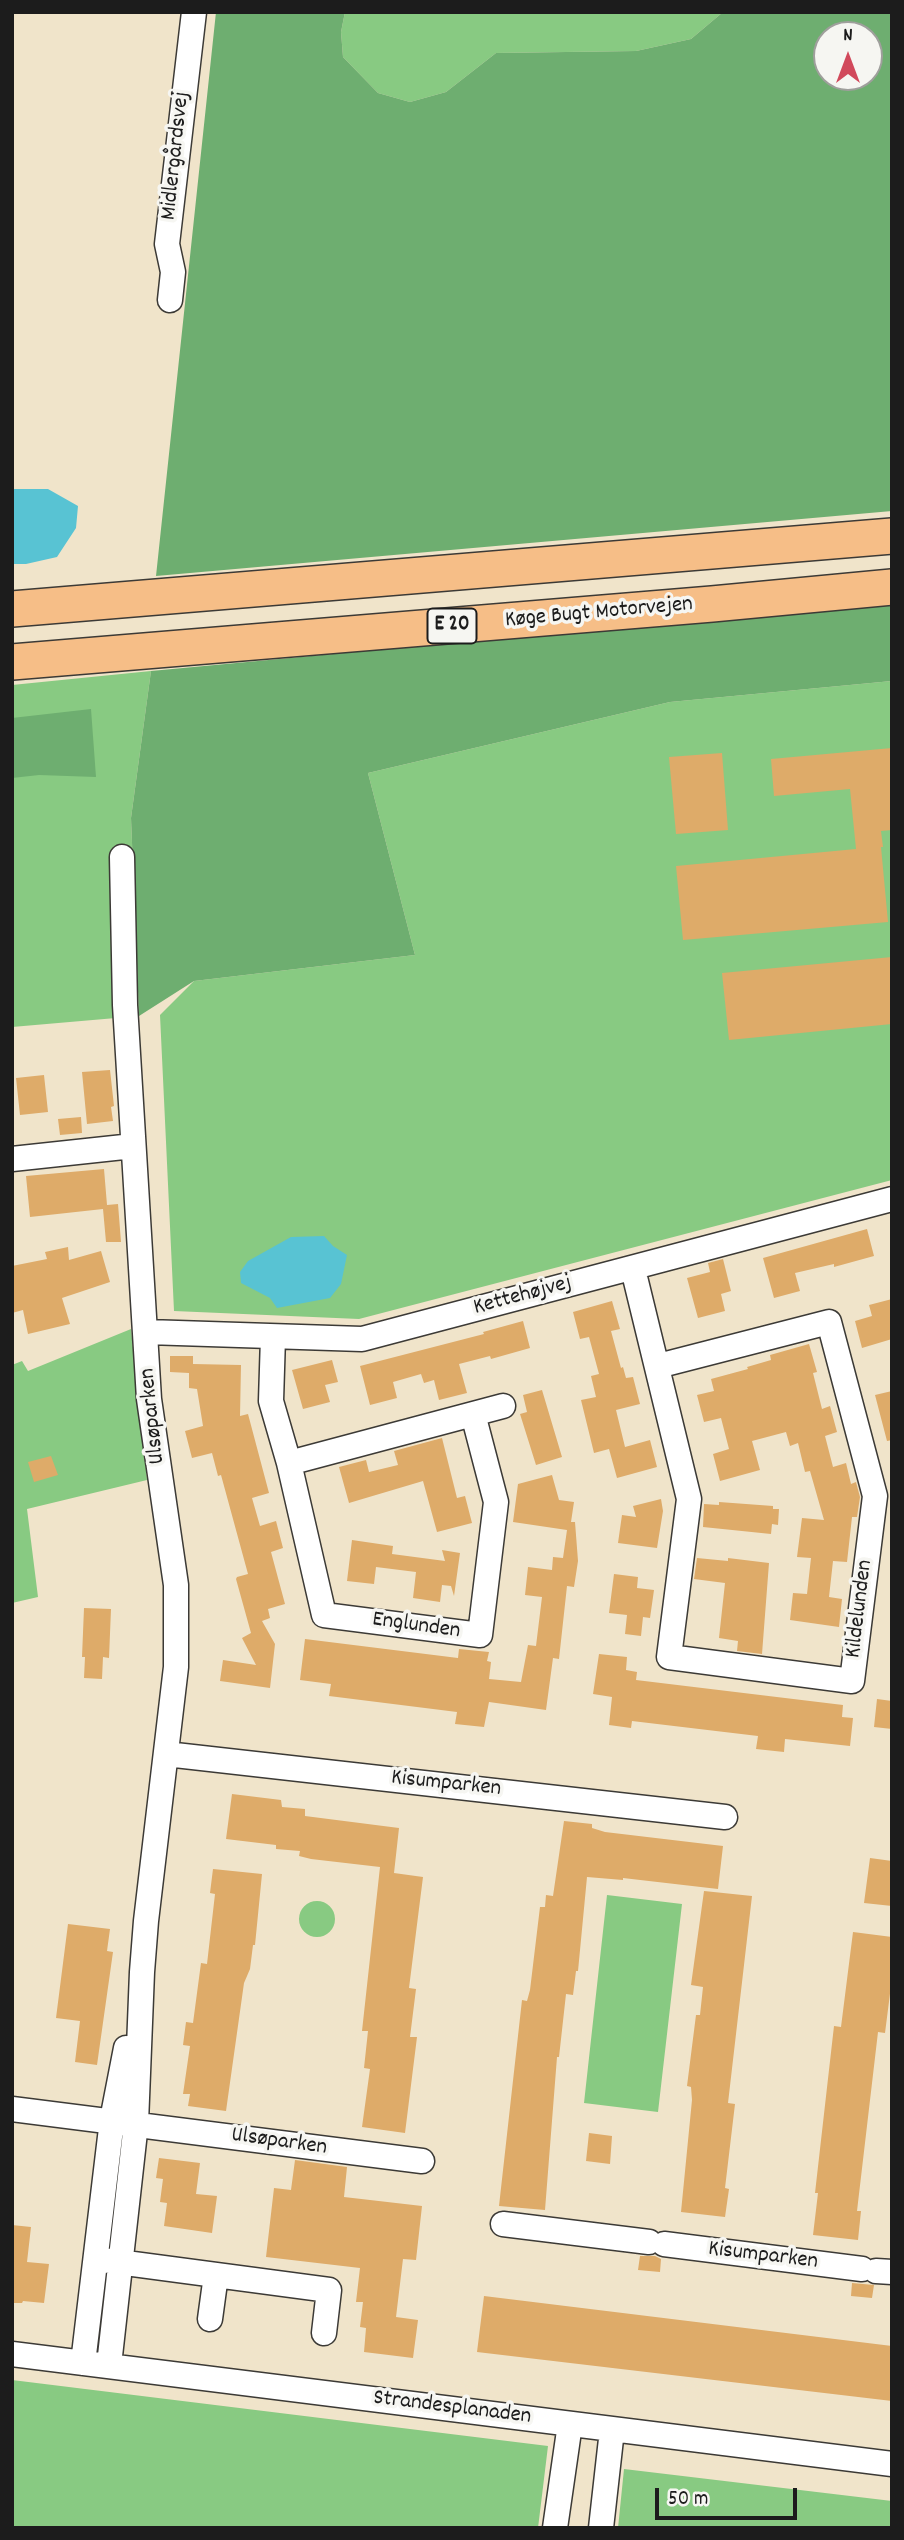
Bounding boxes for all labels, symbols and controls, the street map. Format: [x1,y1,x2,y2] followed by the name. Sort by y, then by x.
[813,21,883,91] north arrow
[843,23,853,50] text: N
[157,90,197,222] street label: Midlergårdsvej
[504,592,694,636] street label: Køge Bugt Motorvejen
[428,608,476,644] road number: E 20
[471,1271,575,1323] street label: Kettehøjvej
[135,1367,173,1465] street label: Ulsøparken
[841,1558,881,1660] street label: Kildelunden
[370,1607,462,1647] street label: Englunden
[390,1766,502,1804] street label: Kisumparken
[229,2123,329,2163] street label: Ulsøparken
[707,2237,819,2277] street label: Kisumparken
[371,2386,533,2432] street label: Strandesplanaden
[659,2474,801,2518] scale bar
[668,2485,708,2515] text: 50 m

